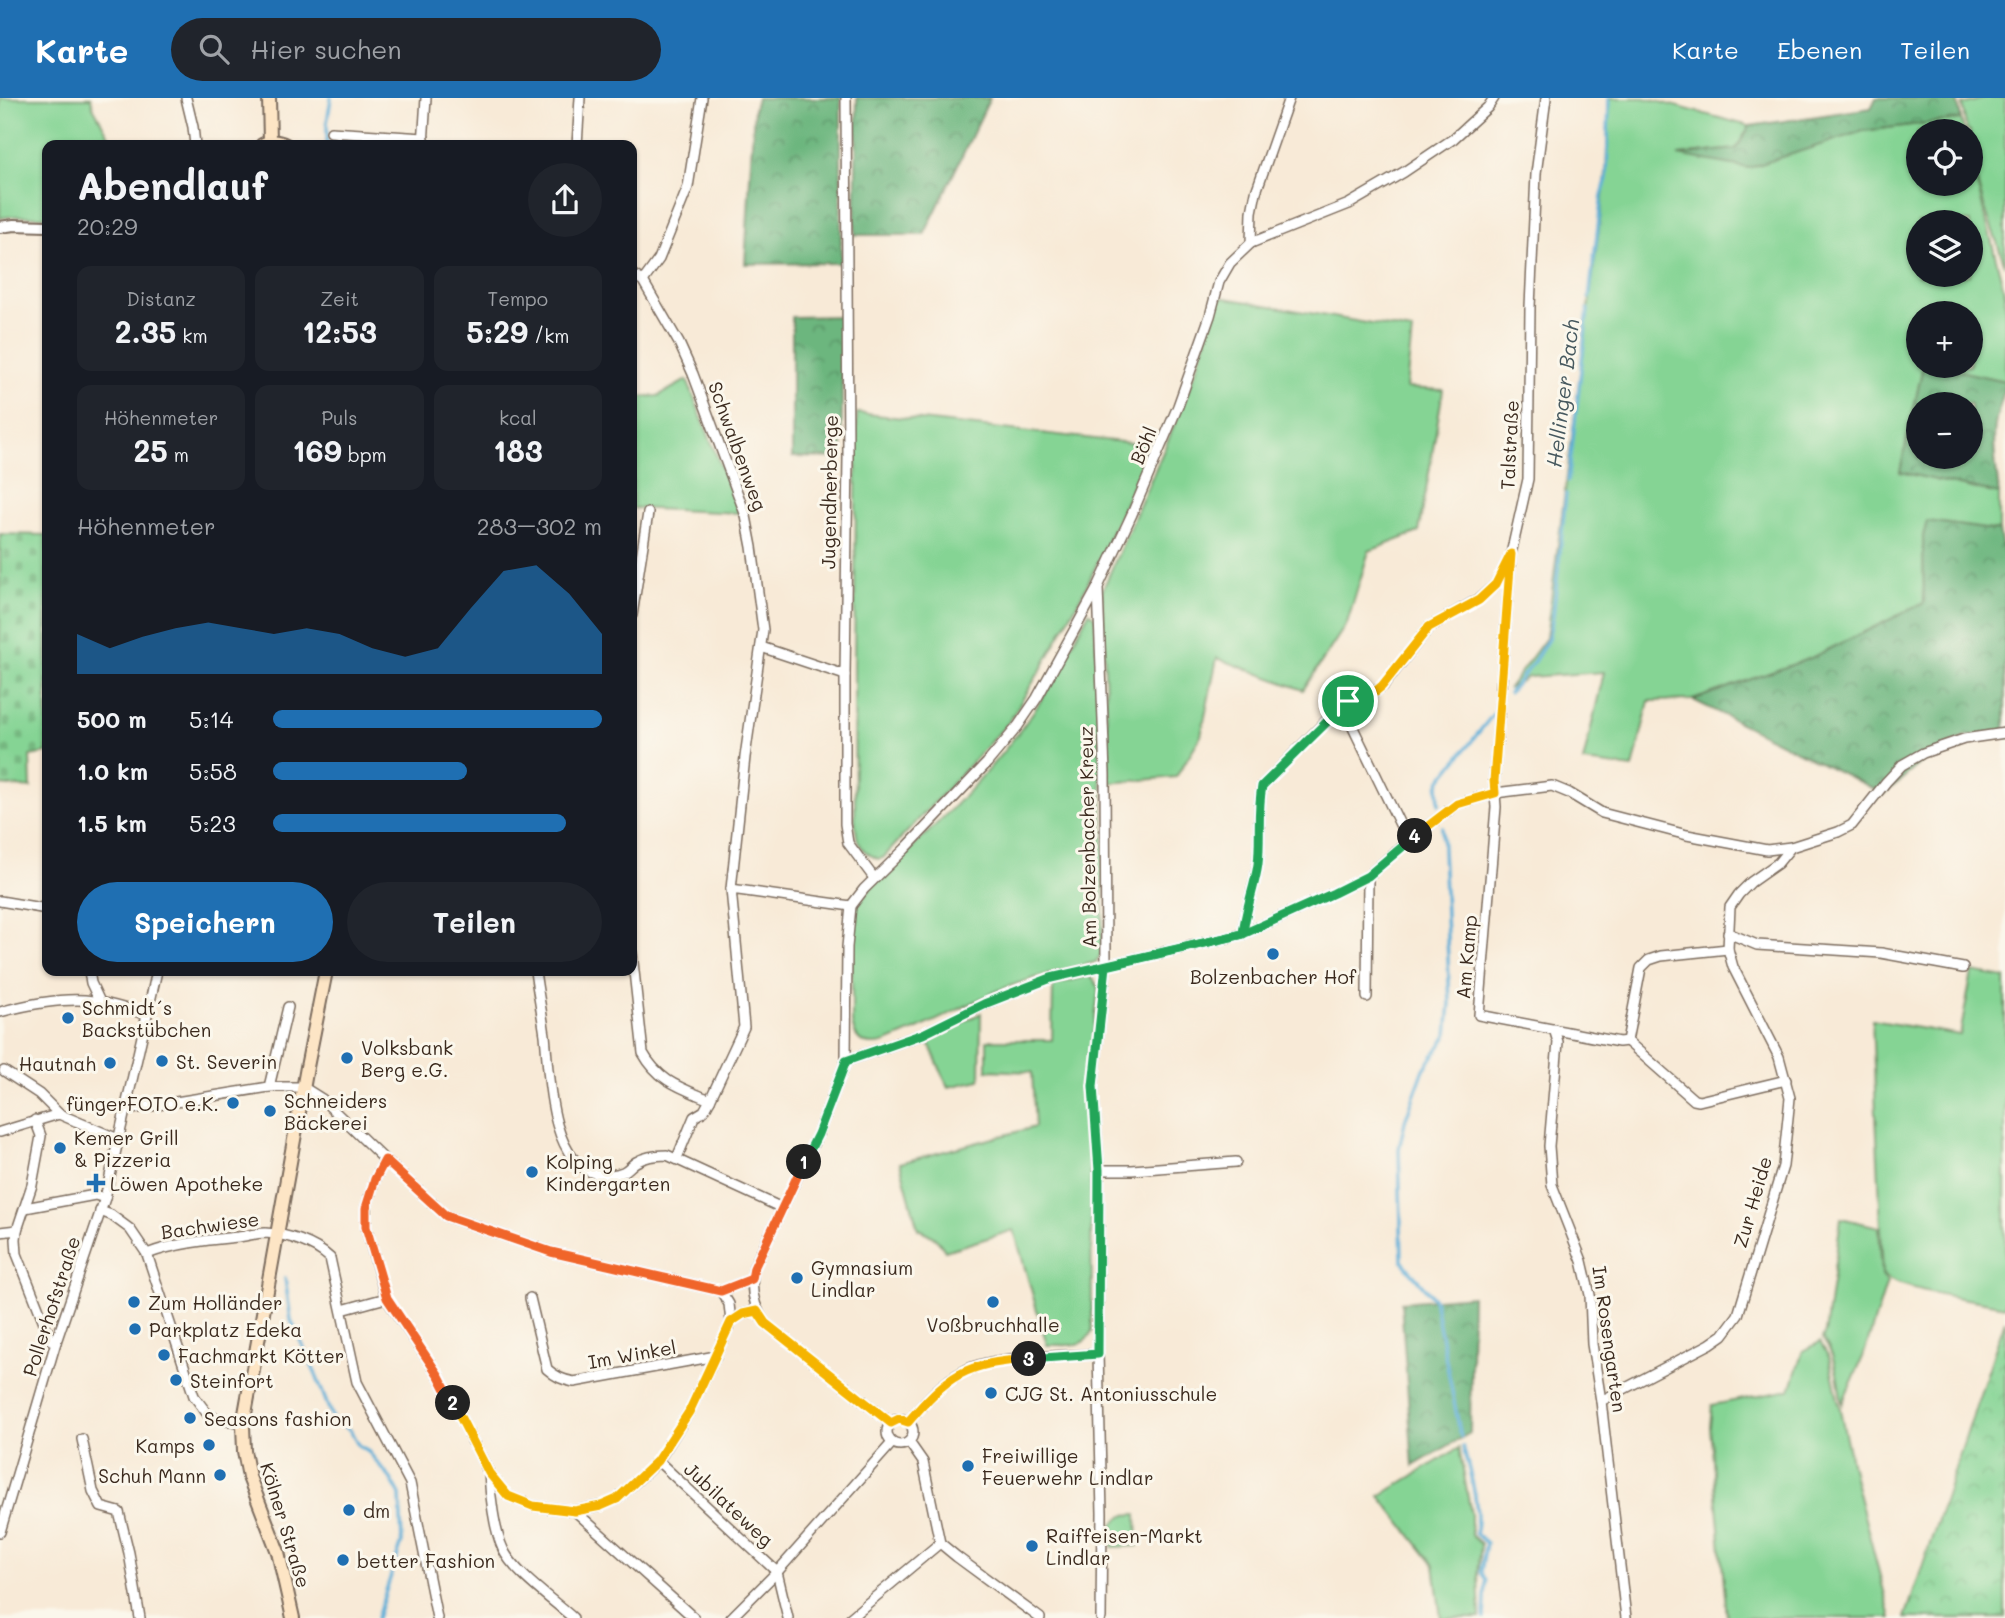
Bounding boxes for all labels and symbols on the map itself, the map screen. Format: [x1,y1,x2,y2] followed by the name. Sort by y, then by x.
[1540,317,1585,469] water label: Hellinger Bach
[703,378,773,514] street label: Schwalbenweg
[1494,399,1524,491] street label: Talstraße
[815,415,843,569] street label: Jugendherberge
[1124,422,1162,468] street label: Böhl
[1318,671,1378,731] pin
[1073,726,1101,948] street label: Am Bolzenbacher Kreuz
[1398,818,1432,854] pin: 4
[1450,914,1482,1000] street label: Am Kamp
[1265,946,1281,962] marker: Bolzenbacher Hof
[1190,964,1357,989] place label: Bolzenbacher Hof
[82,995,211,1042] place label: Schmidt´s Backstübchen
[60,1010,76,1026] marker: Schmidt´s Backstübchen
[361,1035,453,1082] place label: Volksbank Berg e.G.
[176,1049,277,1074] place label: St. Severin
[339,1050,355,1066] marker: Volksbank Berg e.G.
[19,1051,96,1076] place label: Hautnah
[154,1053,170,1069] marker: St. Severin
[102,1055,118,1071] marker: Hautnah
[284,1088,387,1135] place label: Schneiders Bäckerei
[66,1091,219,1116] place label: füngerFOTO e.K.
[225,1095,241,1111] marker: füngerFOTO e.K.
[262,1103,278,1119] marker: Schneiders Bäckerei
[74,1125,179,1172] place label: Kemer Grill & Pizzeria
[52,1140,68,1156] marker: Kemer Grill & Pizzeria
[786,1144,822,1180] pin: 1
[546,1149,670,1196] place label: Kolping Kindergarten
[1727,1154,1777,1250] street label: Zur Heide
[524,1164,540,1180] marker: Kolping Kindergarten
[110,1171,263,1196] place label: Löwen Apotheke
[88,1175,104,1191] marker: Löwen Apotheke
[159,1206,261,1244] street label: Bachwiese
[17,1233,85,1379] street label: Pollerhofstraße
[811,1255,913,1302] place label: Gymnasium Lindlar
[1587,1264,1633,1414] street label: Im Rosengarten
[789,1270,805,1286] marker: Gymnasium Lindlar
[148,1290,282,1315] place label: Zum Holländer
[126,1294,142,1310] marker: Zum Holländer
[985,1294,1001,1310] marker: Voßbruchhalle
[926,1312,1060,1337] place label: Voßbruchhalle
[149,1317,302,1342] place label: Parkplatz Edeka
[127,1321,143,1337] marker: Parkplatz Edeka
[586,1334,678,1374] street label: Im Winkel
[1012,1342,1046,1376] pin: 3
[178,1343,344,1368] place label: Fachmarkt Kötter
[156,1347,172,1363] marker: Fachmarkt Kötter
[190,1368,274,1393] place label: Steinfort
[168,1372,184,1388] marker: Steinfort
[1005,1381,1217,1406] place label: CJG St. Antoniusschule
[983,1385,999,1401] marker: CJG St. Antoniusschule
[435,1386,470,1420] pin: 2
[204,1406,351,1431] place label: Seasons fashion
[182,1410,198,1426] marker: Seasons fashion
[136,1433,195,1458] place label: Kamps
[201,1437,217,1453] marker: Kamps
[982,1443,1153,1490] place label: Freiwillige Feuerwehr Lindlar
[679,1456,779,1552] street label: Jubilateweg
[960,1458,976,1474] marker: Freiwillige Feuerwehr Lindlar
[255,1459,317,1591] street label: Kölner Straße
[98,1463,206,1488] place label: Schuh Mann
[212,1467,228,1483] marker: Schuh Mann
[363,1498,390,1523] place label: dm
[341,1502,357,1518] marker: dm
[1046,1523,1203,1570] place label: Raiffeisen-Markt Lindlar
[1024,1538,1040,1554] marker: Raiffeisen-Markt Lindlar
[357,1548,495,1573] place label: better Fashion
[335,1552,351,1568] marker: better Fashion

